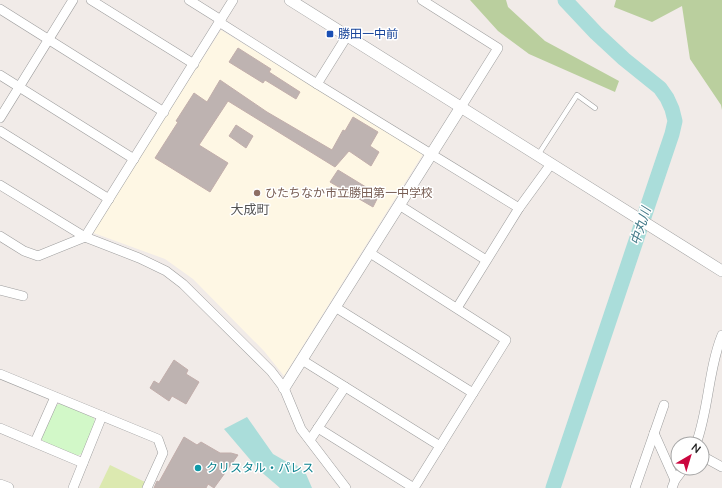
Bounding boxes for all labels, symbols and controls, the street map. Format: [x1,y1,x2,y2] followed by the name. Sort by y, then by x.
[338,26,398,42] place label: 勝田一中前
[325,29,335,39] marker: 勝田一中前
[265,185,433,201] place label: ひたちなか市立勝田第一中学校
[252,188,262,198] marker: ひたちなか市立勝田第一中学校
[230,201,270,219] district label: 大成町
[626,203,656,248] water label: 中丸川
[670,436,710,476] north arrow
[688,440,704,457] text: N
[206,460,314,476] place label: クリスタル・パレス
[193,463,203,473] marker: クリスタル・パレス

